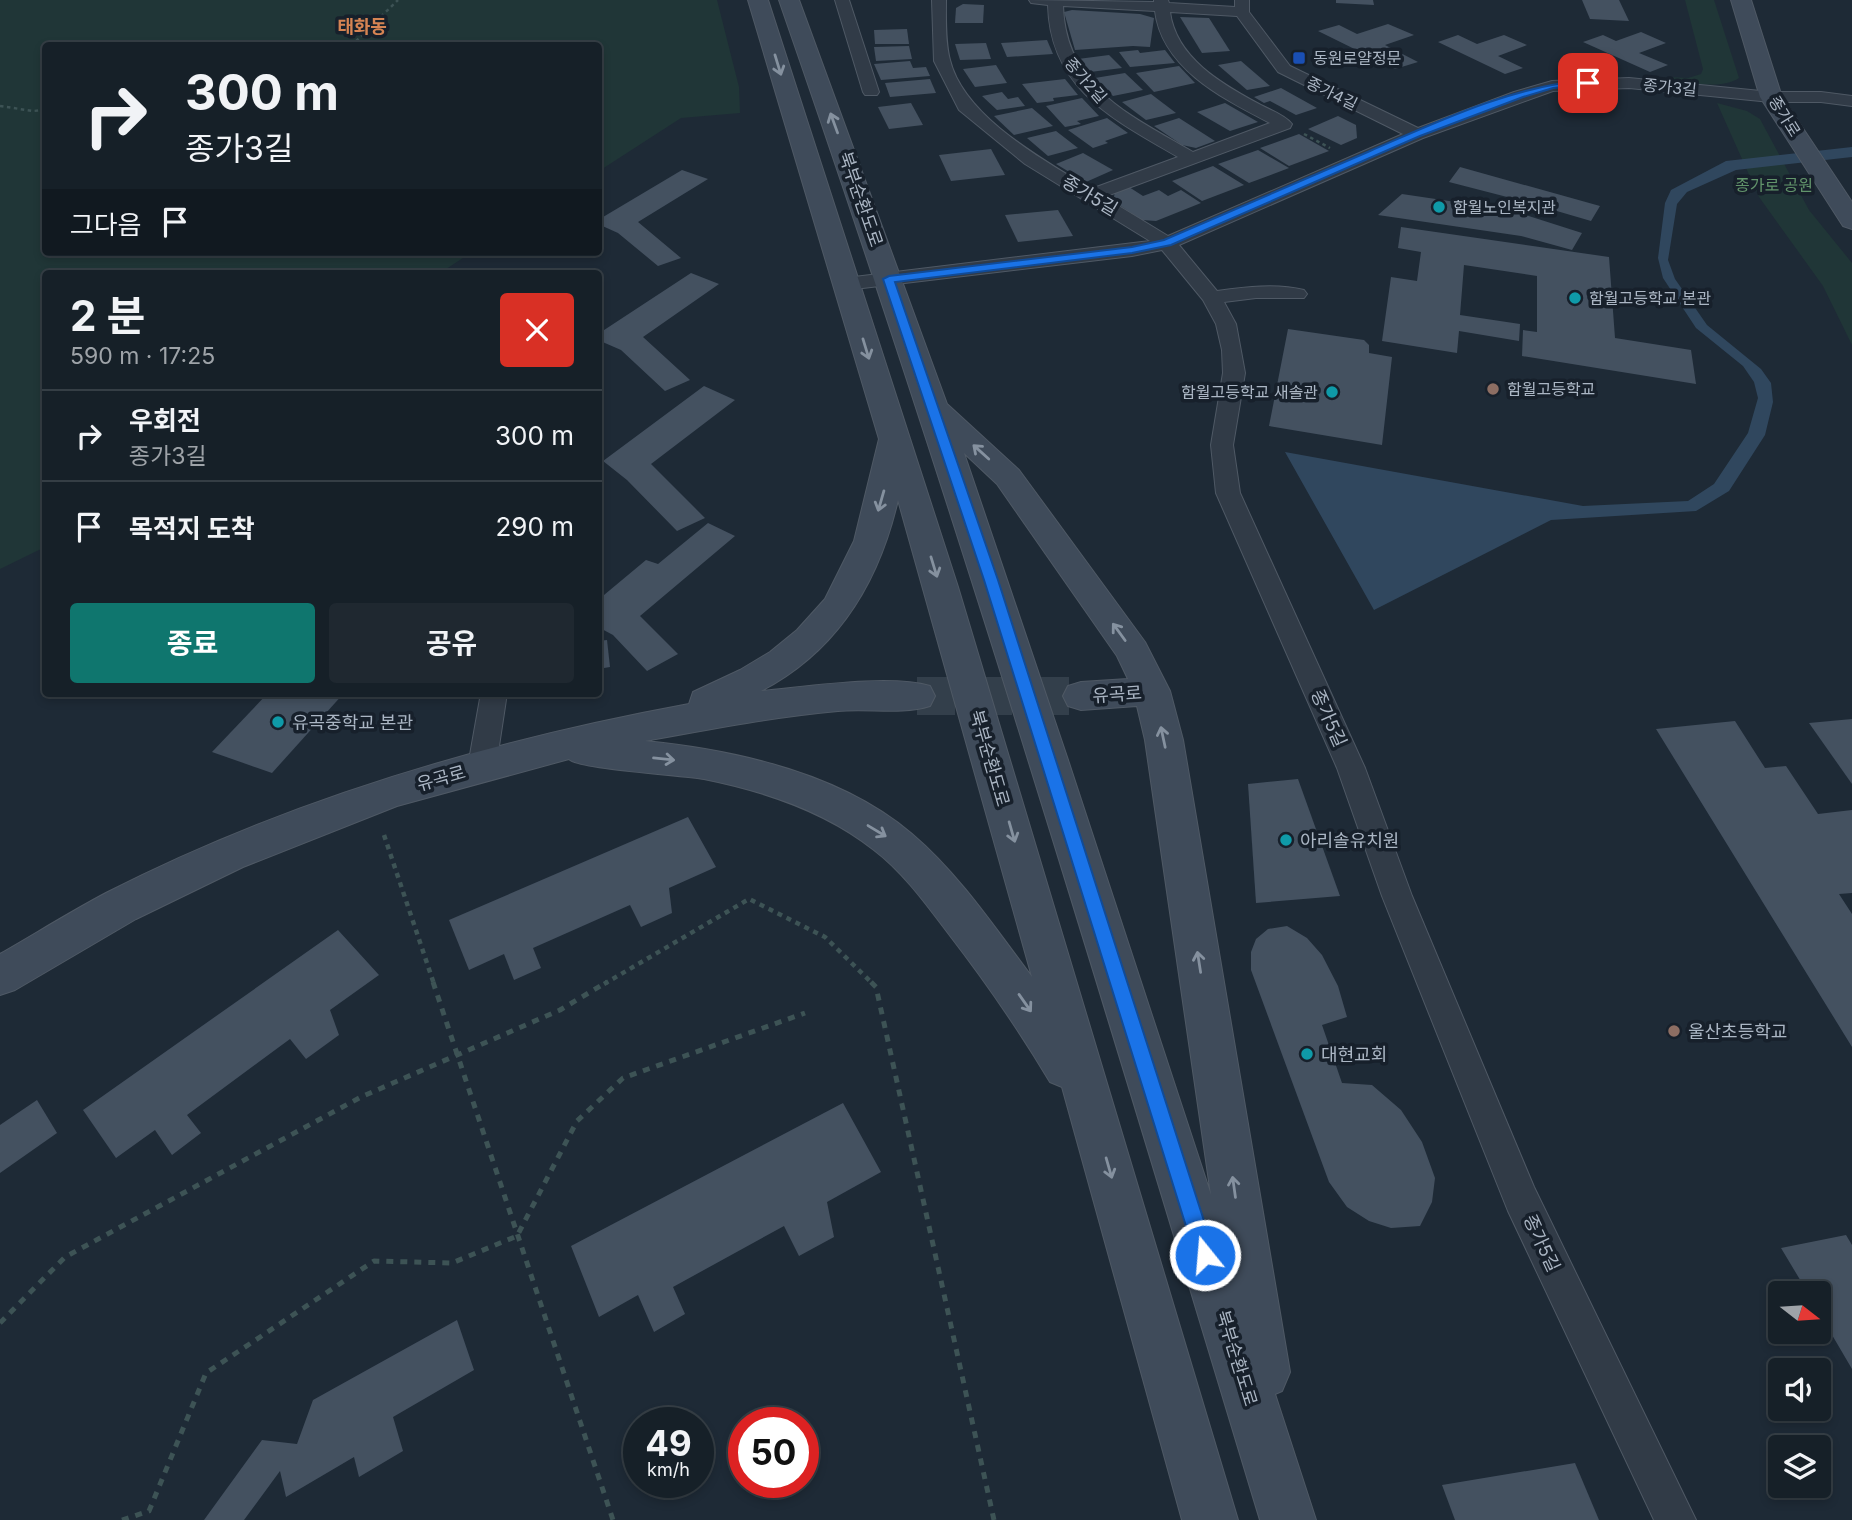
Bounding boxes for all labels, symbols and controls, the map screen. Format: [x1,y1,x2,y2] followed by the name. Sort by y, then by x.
[337,16,387,37] district label: 태화동
[1313,48,1402,68] place label: 동원로얄정문
[1291,50,1307,66] marker: 동원로얄정문
[1061,53,1111,107] street label: 종가2길
[1558,53,1618,113] pin
[772,54,785,76] one-way arrow
[185,63,339,122] text: 300 m
[1569,64,1607,102] icon: arrive
[70,70,161,161] icon: right
[1303,72,1361,114] street label: 종가4길
[1642,74,1698,100] street label: 종가3길
[1765,92,1805,140] street label: 종가로
[827,112,839,134] one-way arrow
[185,129,293,168] text: 종가3길
[835,149,887,249] street label: 북부순환도로
[1059,170,1121,220] street label: 종가5길
[1735,175,1813,195] park label: 종가로 공원
[1453,197,1556,217] place label: 함월노인복지관
[1431,199,1447,215] marker: 함월노인복지관
[156,203,194,241] icon: arrive
[70,209,142,240] text: 그다음
[1589,288,1712,308] place label: 함월고등학교 본관
[70,290,145,341] text: 2 분
[1567,290,1583,306] marker: 함월고등학교 본관
[500,293,574,367] button: close
[861,338,874,360] one-way arrow
[70,342,215,370] text: 590 m · 17:25
[1507,379,1595,399] place label: 함월고등학교
[1485,381,1501,397] marker: 함월고등학교
[1181,382,1318,402] place label: 함월고등학교 새솔관
[1324,384,1340,400] marker: 함월고등학교 새솔관
[129,405,201,436] text: 우회전
[70,417,108,455] icon: right
[495,420,574,451] text: 300 m
[129,442,207,470] text: 종가3길
[972,444,990,460] one-way arrow
[873,490,886,512] one-way arrow
[70,508,108,546] icon: arrive
[496,511,574,542] text: 290 m
[129,513,255,544] text: 목적지 도착
[929,555,942,577] one-way arrow
[70,603,315,683] button: 종료
[329,603,574,683] button: 공유
[1112,623,1126,642] one-way arrow
[1091,682,1143,706] street label: 유곡로
[1307,686,1351,750] street label: 종가5길
[966,707,1014,809] street label: 북부순환도로
[292,712,413,733] place label: 유곡중학교 본관
[270,714,286,730] marker: 유곡중학교 본관
[1156,726,1170,749] one-way arrow
[652,753,674,766] one-way arrow
[414,761,468,795] street label: 유곡로
[1006,821,1019,843] one-way arrow
[867,824,887,838] one-way arrow
[1300,830,1399,851] place label: 아리솔유치원
[1278,832,1294,848] marker: 아리솔유치원
[1192,951,1205,974] one-way arrow
[1017,993,1032,1012] one-way arrow
[1688,1021,1787,1042] place label: 울산초등학교
[1666,1023,1682,1039] marker: 울산초등학교
[1321,1044,1387,1065] place label: 대현교회
[1299,1046,1315,1062] marker: 대현교회
[1103,1156,1116,1179] one-way arrow
[1227,1176,1240,1199] one-way arrow
[1520,1211,1564,1275] street label: 종가5길
[1168,1218,1242,1292] position arrow
[1768,1281,1830,1344] north arrow
[1768,1281,1831,1498] map controls
[1212,1307,1262,1409] street label: 북부순환도로
[1768,1358,1831,1421] button: sound
[728,1407,819,1498] speed limit sign: 50
[645,1422,692,1464] text: 49
[1768,1435,1831,1498] button: layers
[647,1459,690,1480] text: km/h

